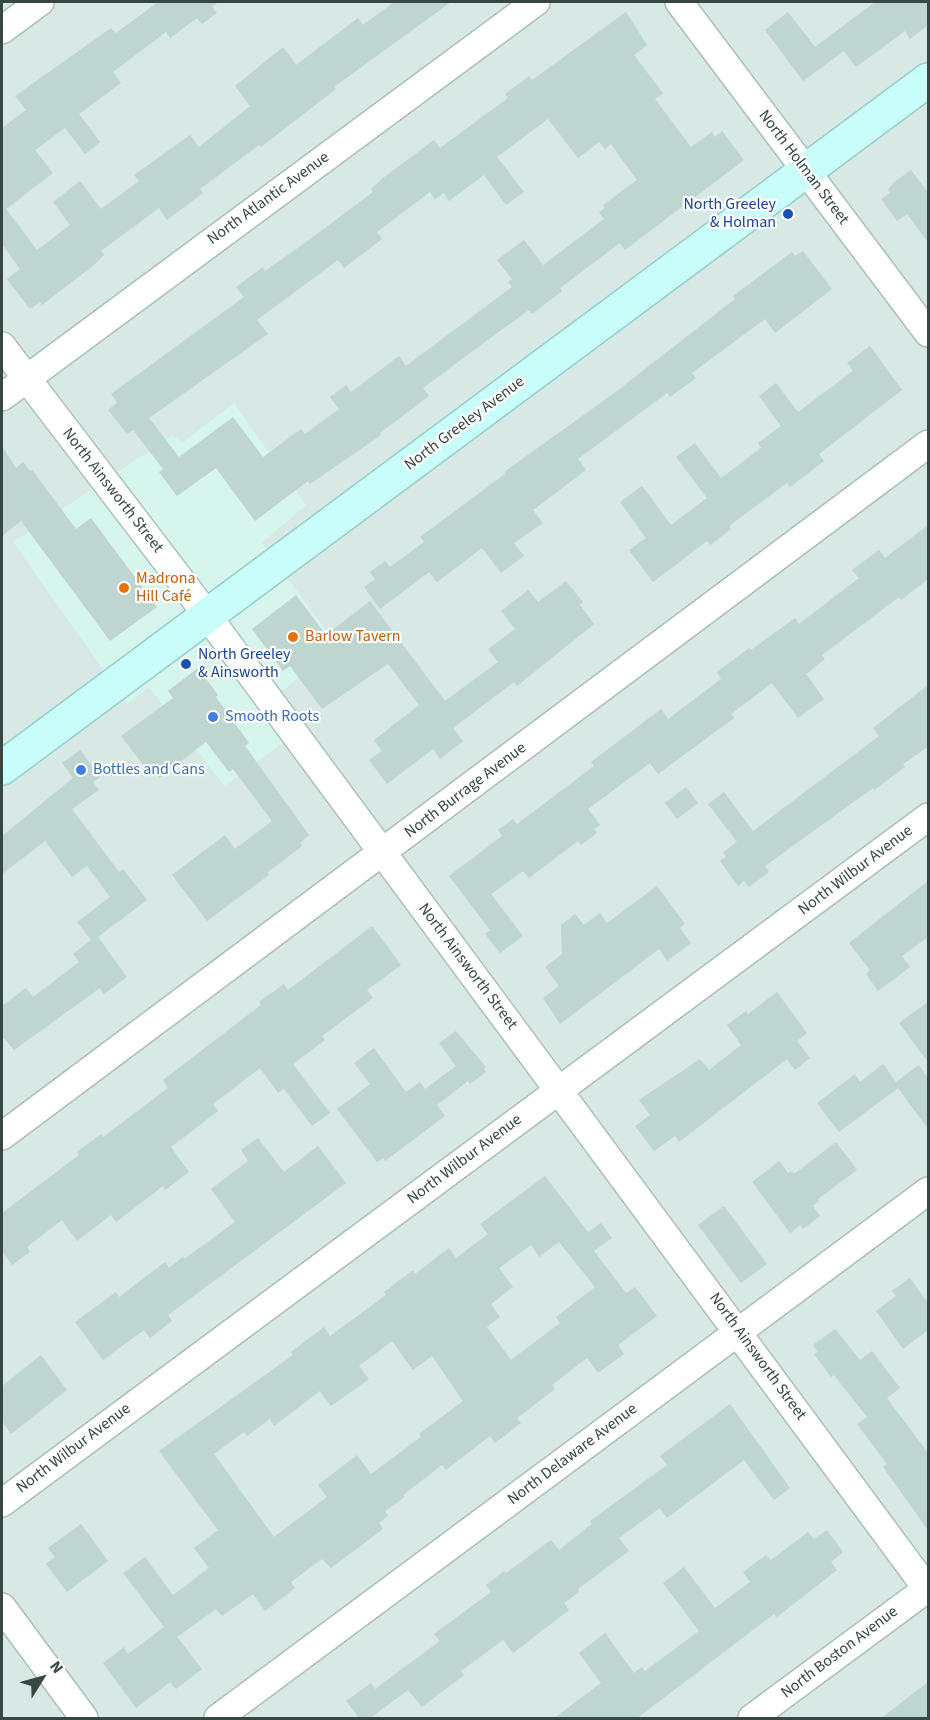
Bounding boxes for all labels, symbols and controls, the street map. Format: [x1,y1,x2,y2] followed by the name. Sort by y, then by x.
[754,107,852,229] street label: North Holman Street
[204,148,334,250] street label: North Atlantic Avenue
[683,195,776,233] place label: North Greeley & Holman
[781,207,795,221] marker: North Greeley & Holman
[401,373,529,475] street label: North Greeley Avenue
[57,425,167,557] street label: North Ainsworth Street
[136,569,195,607] place label: Madrona Hill Café
[117,581,131,595] marker: Madrona Hill Café
[305,627,401,647] place label: Barlow Tavern
[286,630,300,644] marker: Barlow Tavern
[198,645,291,683] place label: North Greeley & Ainsworth
[179,657,193,671] marker: North Greeley & Ainsworth
[225,707,319,727] place label: Smooth Roots
[206,710,220,724] marker: Smooth Roots
[401,739,531,843] street label: North Burrage Avenue
[93,760,205,780] place label: Bottles and Cans
[74,763,88,777] marker: Bottles and Cans
[795,822,917,920] street label: North Wilbur Avenue
[413,900,521,1034] street label: North Ainsworth Street
[404,1111,526,1209] street label: North Wilbur Avenue
[704,1289,810,1425] street label: North Ainsworth Street
[13,1400,135,1498] street label: North Wilbur Avenue
[505,1400,641,1510] street label: North Delaware Avenue
[778,1603,902,1703] street label: North Boston Avenue
[12,1648,72,1708] north arrow
[44,1656,68,1678] text: N

